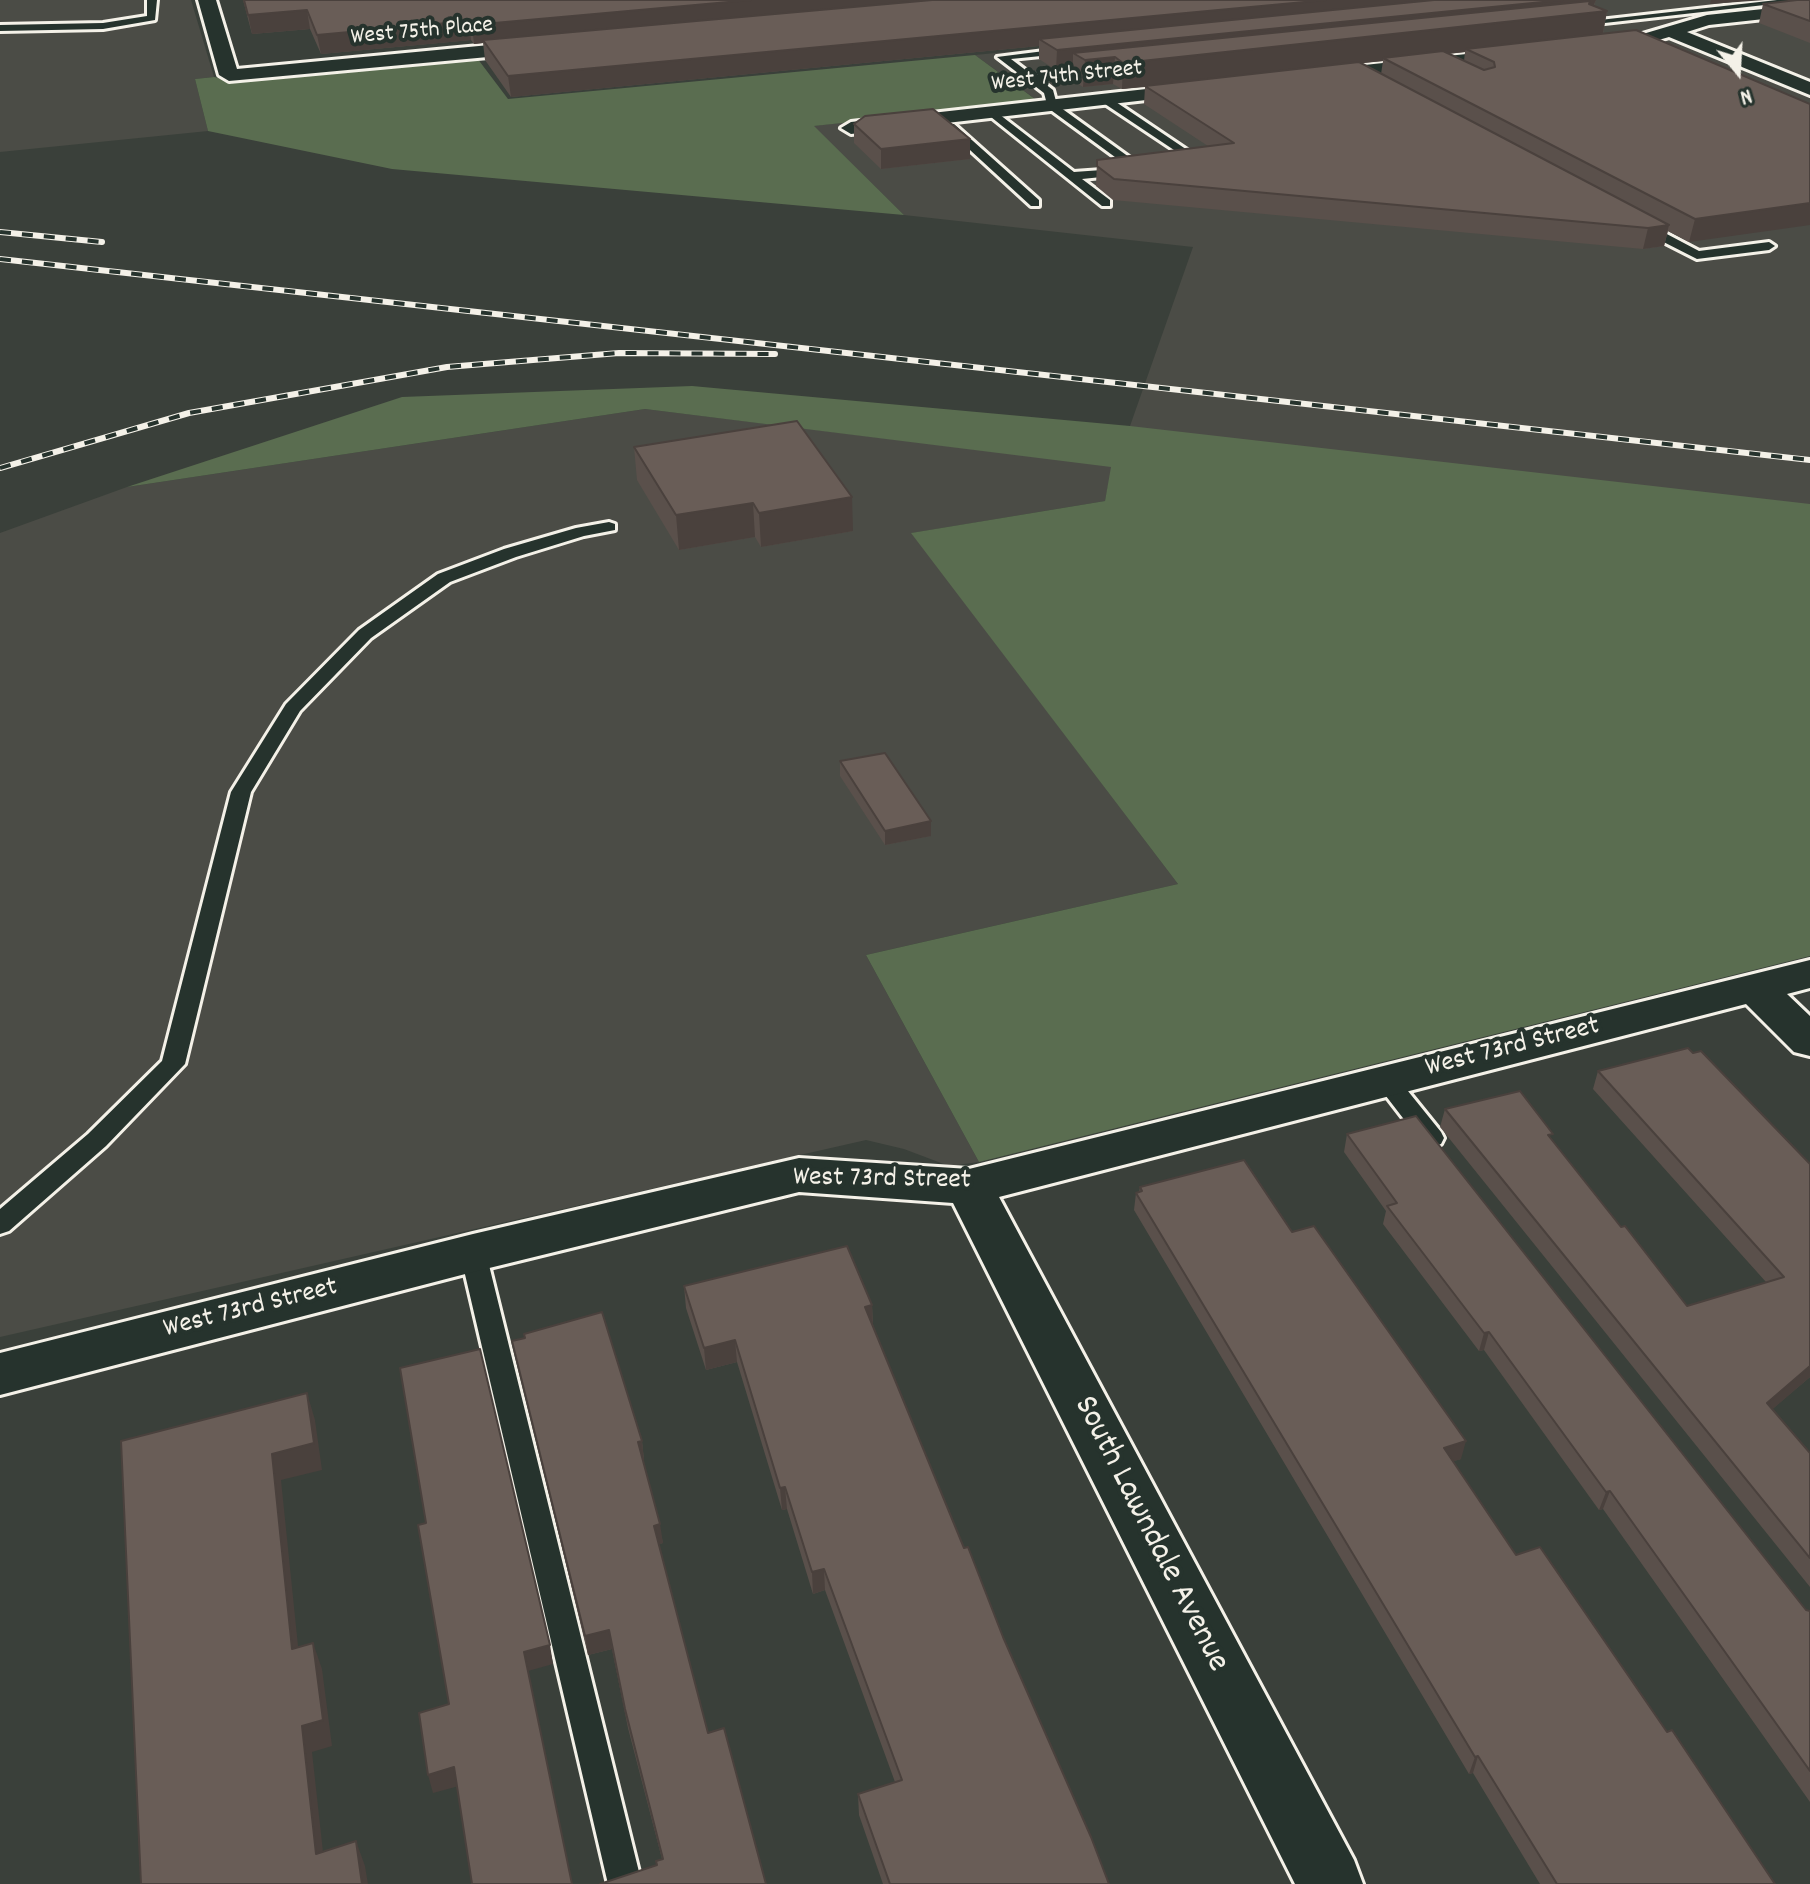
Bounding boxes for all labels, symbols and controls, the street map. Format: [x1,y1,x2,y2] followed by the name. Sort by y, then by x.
[350,12,494,54] street label: West 75th Place
[1698,32,1778,112] north arrow
[990,56,1144,100] street label: West 74th Street
[1736,79,1756,112] text: N
[1423,1011,1603,1087] street label: West 73rd Street
[793,1163,971,1199] street label: West 73rd Street
[161,1272,341,1348] street label: West 73rd Street
[1062,1390,1236,1680] street label: South Lawndale Avenue

